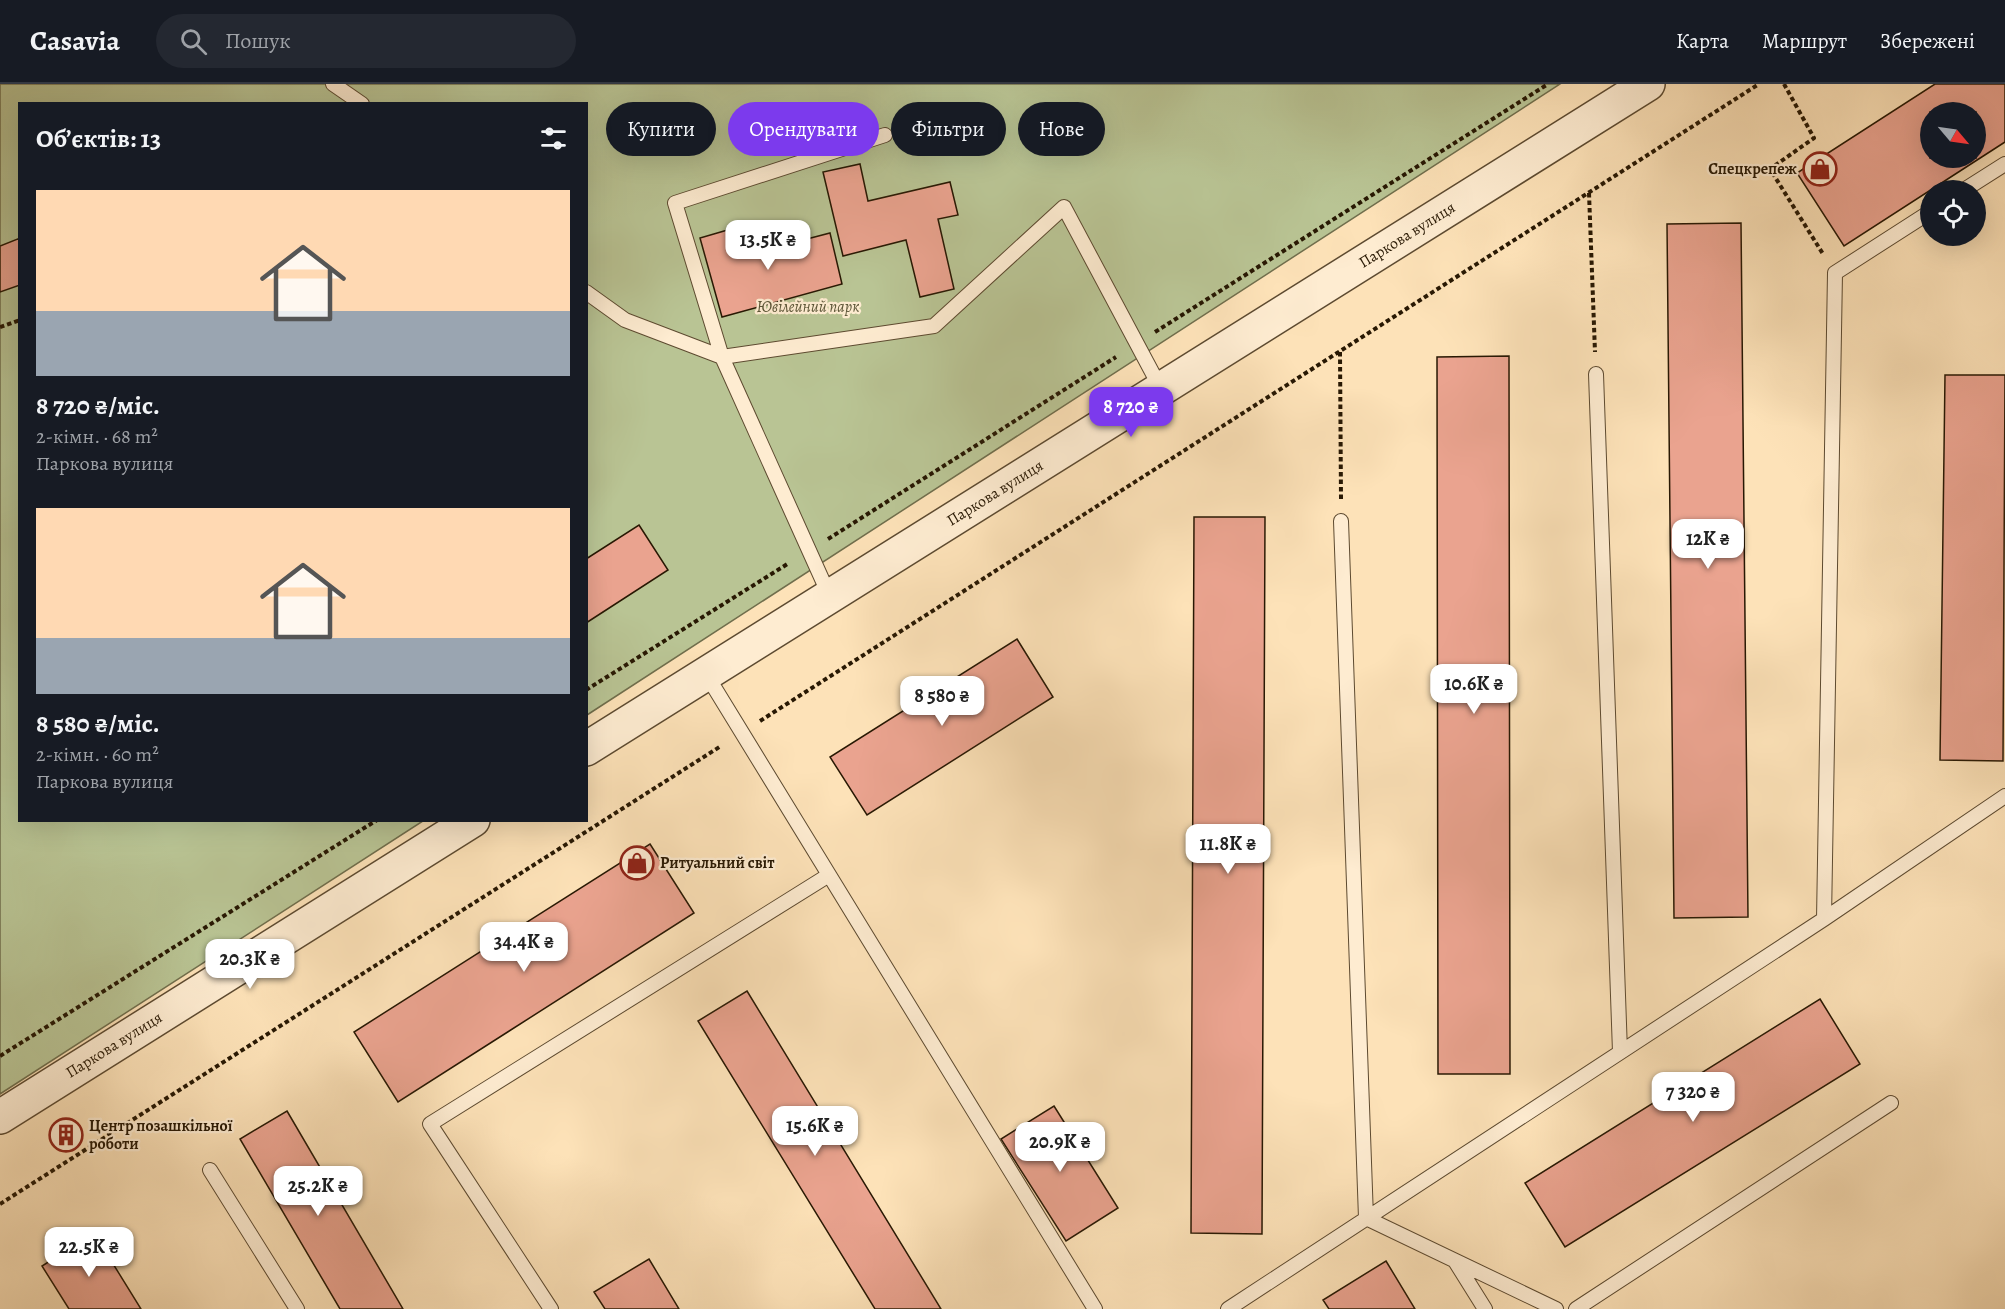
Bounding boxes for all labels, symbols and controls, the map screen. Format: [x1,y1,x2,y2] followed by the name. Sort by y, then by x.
[156,14,576,68] search box
[30,22,120,60] text: Casavia
[177,25,210,58] icon: search
[225,26,291,56] text: Пошук
[1676,27,1729,55] text: Карта
[1762,27,1847,55] text: Маршрут
[1880,27,1975,55] text: Збережені
[606,102,716,156] chip: Купити
[728,102,879,156] chip: Орендувати
[891,102,1006,156] chip: Фільтри
[1018,102,1105,156] chip: Нове
[1920,102,1986,168] north arrow
[1920,102,1986,246] map controls
[36,121,161,156] text: Об’єктів: 13
[537,122,570,155] icon: filters
[1802,151,1838,187] shop icon: Спецкрепеж
[1708,158,1798,180] place label: Спецкрепеж
[1920,180,1986,246] button: locate
[1355,196,1460,273] street label: Паркова вулиця
[713,220,823,271] pin: 13.5K ₴
[739,226,797,253] text: 13.5K ₴
[249,229,357,337] icon: home
[757,296,859,318] park label: Ювілейний парк
[1076,387,1186,438] pin: 8 720 ₴
[36,388,160,423] text: 8 720 ₴/міс.
[1103,393,1159,420] text: 8 720 ₴
[36,423,158,450] text: 2-кімн. · 68 m²
[36,450,173,477] text: Паркова вулиця
[943,454,1048,531] street label: Паркова вулиця
[1666,519,1750,570] pin: 12K ₴
[1686,525,1730,552] text: 12K ₴
[249,547,357,655] icon: home
[1419,664,1529,715] pin: 10.6K ₴
[1444,670,1504,697] text: 10.6K ₴
[887,676,997,727] pin: 8 580 ₴
[914,682,970,709] text: 8 580 ₴
[36,706,160,741] text: 8 580 ₴/міс.
[36,741,159,768] text: 2-кімн. · 60 m²
[36,768,173,795] text: Паркова вулиця
[1173,824,1283,875] pin: 11.8K ₴
[1200,830,1256,857] text: 11.8K ₴
[619,845,655,881] shop icon: Ритуальний світ
[660,852,775,874] place label: Ритуальний світ
[469,922,579,973] pin: 34.4K ₴
[494,928,554,955] text: 34.4K ₴
[195,939,305,990] pin: 20.3K ₴
[219,945,281,972] text: 20.3K ₴
[62,1006,167,1083] street label: Паркова вулиця
[1638,1072,1748,1123] pin: 7 320 ₴
[1666,1078,1720,1105] text: 7 320 ₴
[760,1106,870,1157] pin: 15.6K ₴
[786,1112,844,1139] text: 15.6K ₴
[89,1115,233,1155] place label: Центр позашкільної роботи
[48,1117,84,1153] building icon: Центр позашкільної роботи
[1005,1122,1115,1173] pin: 20.9K ₴
[1029,1128,1091,1155] text: 20.9K ₴
[263,1166,373,1217] pin: 25.2K ₴
[288,1172,348,1199] text: 25.2K ₴
[34,1227,144,1278] pin: 22.5K ₴
[59,1233,119,1260] text: 22.5K ₴

